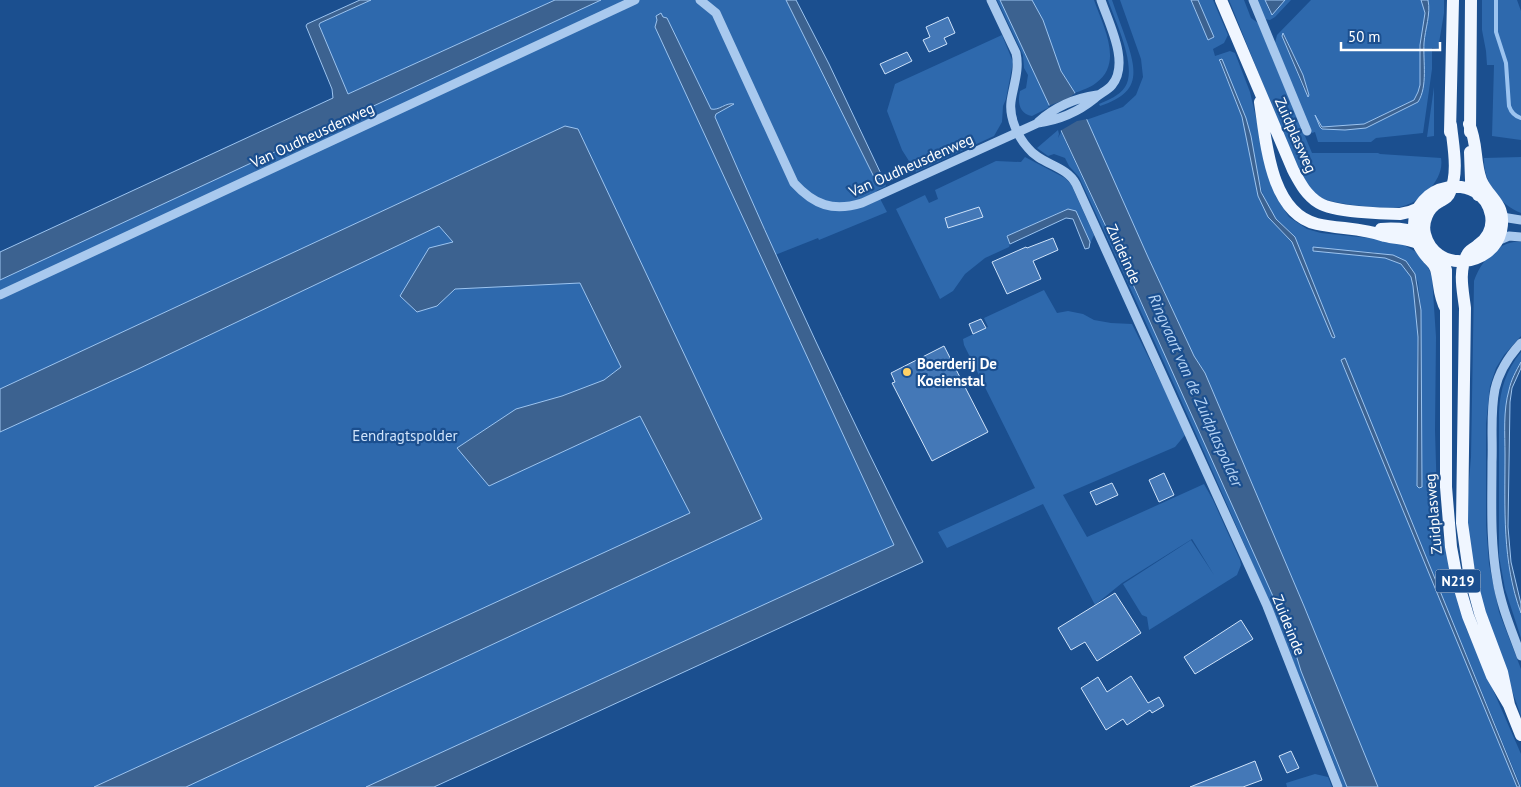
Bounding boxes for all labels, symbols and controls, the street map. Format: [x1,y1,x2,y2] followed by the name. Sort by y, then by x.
[1341,20,1440,52] scale bar
[1348,27,1381,46] text: 50 m
[1271,94,1321,176] street label: Zuidplasweg
[246,98,377,172] street label: Van Oudheusdenweg
[845,129,976,201] street label: Van Oudheusdenweg
[1102,221,1146,287] street label: Zuideinde
[1144,290,1248,491] water label: Ringvaart van de Zuidplaspolder
[917,354,997,390] place label: Boerderij De Koeienstal
[901,366,913,378] marker: Boerderij De Koeienstal
[352,426,458,445] park label: Eendragtspolder
[1420,473,1446,555] street label: Zuidplasweg
[1436,570,1480,592] road number: N219
[1268,592,1310,658] street label: Zuideinde

